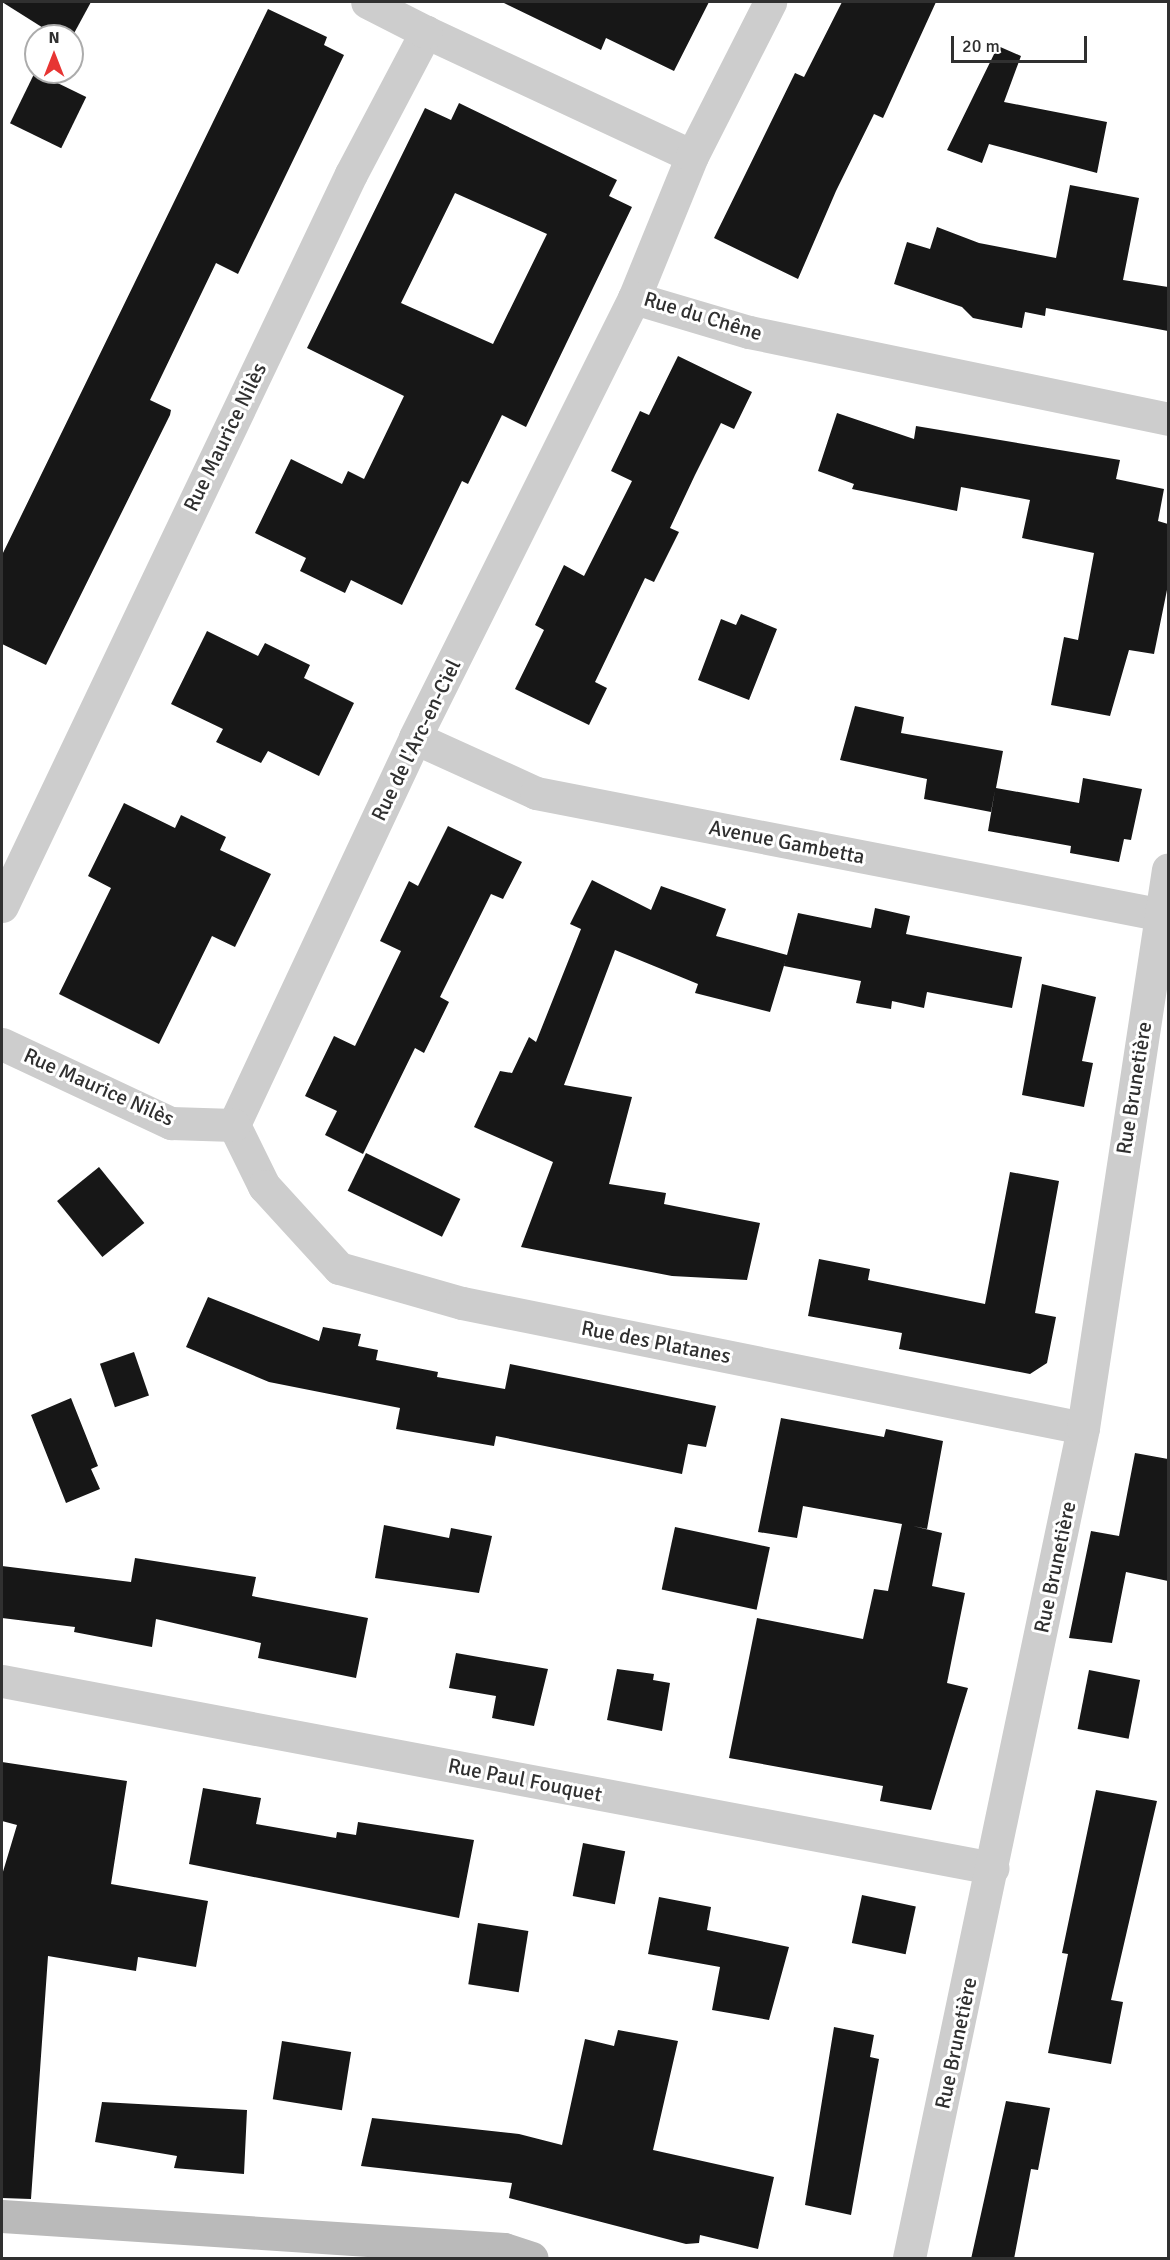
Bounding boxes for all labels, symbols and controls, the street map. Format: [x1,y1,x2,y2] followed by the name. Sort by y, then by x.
[24,24,84,84] north arrow
[954,24,1090,62] scale bar
[48,28,60,48] text: N
[962,35,1000,57] text: 20 m
[641,286,765,346] street label: Rue du Chêne
[178,359,272,515] street label: Rue Maurice Nilès
[366,655,466,825] street label: Rue de l'Arc-en-Ciel
[707,815,867,869] street label: Avenue Gambetta
[1111,1020,1157,1156] street label: Rue Brunetière
[20,1043,178,1131] street label: Rue Maurice Nilès
[579,1315,733,1369] street label: Rue des Platanes
[1029,1499,1081,1635] street label: Rue Brunetière
[446,1753,604,1807] street label: Rue Paul Fouquet
[930,1975,982,2111] street label: Rue Brunetière

